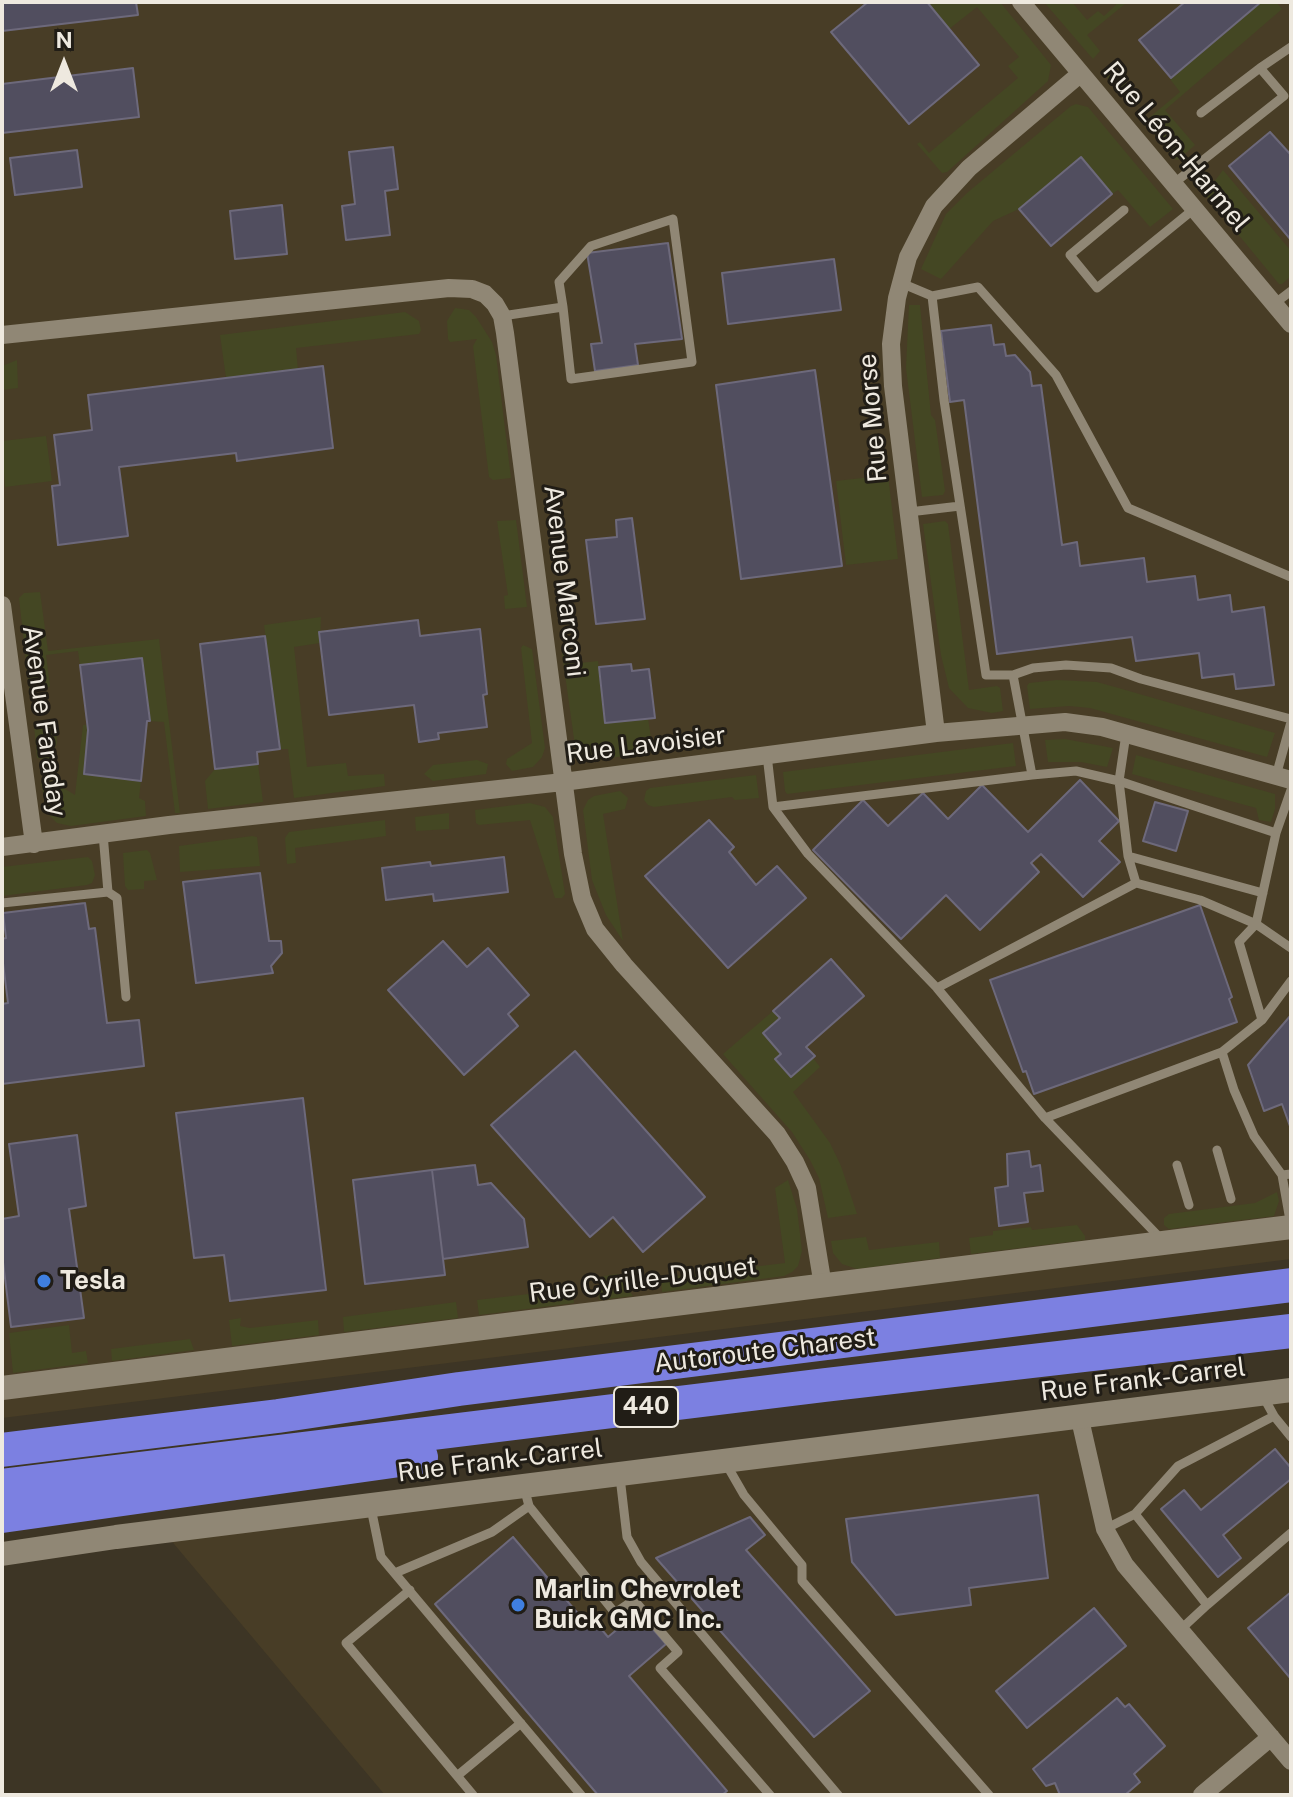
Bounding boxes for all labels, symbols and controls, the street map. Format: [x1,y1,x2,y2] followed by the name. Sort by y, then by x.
[24,24,104,104] north arrow
[55,27,73,53] text: N
[1096,56,1256,238] street label: Rue Léon-Harmel
[852,352,894,484] street label: Rue Morse
[537,483,591,679] street label: Avenue Marconi
[15,623,73,819] street label: Avenue Faraday
[564,720,728,770] street label: Rue Lavoisier
[527,1251,759,1309] street label: Rue Cyrille-Duquet
[60,1265,126,1297] place label: Tesla
[35,1272,53,1290] marker: Tesla
[652,1322,878,1380] street label: Autoroute Charest
[1039,1352,1247,1408] street label: Rue Frank-Carrel
[614,1387,678,1427] road number: 440
[396,1433,604,1489] street label: Rue Frank-Carrel
[534,1574,741,1636] place label: Marlin Chevrolet Buick GMC Inc.
[509,1596,527,1614] marker: Marlin Chevrolet Buick GMC Inc.

